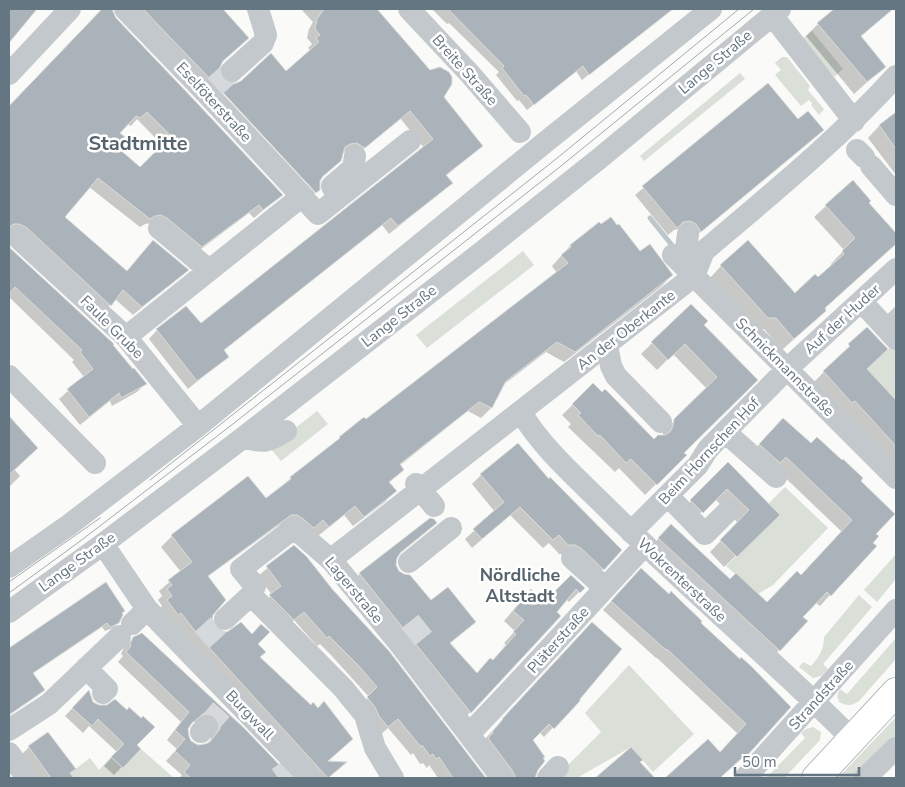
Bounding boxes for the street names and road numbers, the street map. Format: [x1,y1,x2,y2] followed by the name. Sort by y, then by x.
[674,25,756,99] street label: Lange Straße
[428,30,502,110] street label: Breite Straße
[172,58,256,146] street label: Eselföterstraße
[800,279,885,359] street label: Auf der Huder
[357,280,441,352] street label: Lange Straße
[573,285,679,375] street label: An der Oberkante
[76,291,148,363] street label: Faule Grube
[731,313,839,421] street label: Schnickmannstraße
[654,392,765,509] street label: Beim Hornschen Hof
[35,527,119,597] street label: Lange Straße
[633,534,731,626] street label: Wokrenterstraße
[320,553,388,627] street label: Lagerstraße
[523,602,593,678] street label: Pläterstraße
[784,656,858,734] street label: Strandstraße
[221,686,279,745] street label: Burgwall

